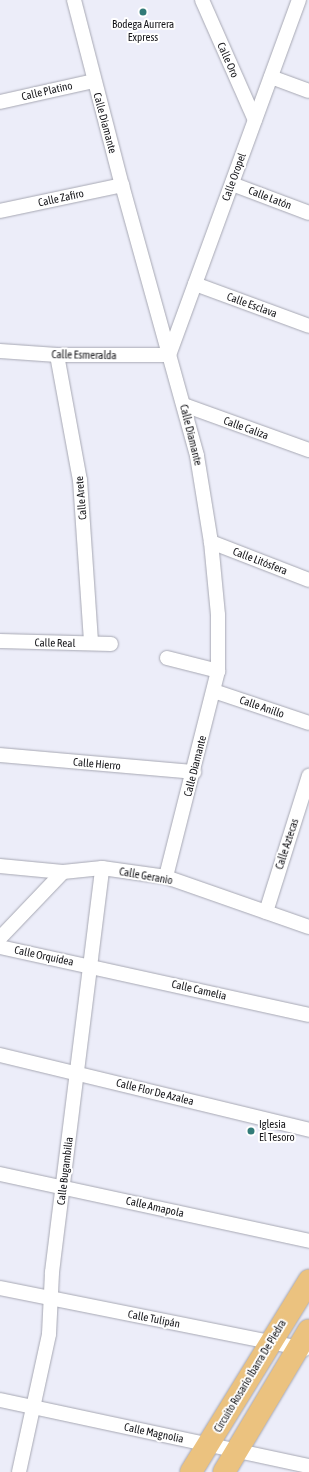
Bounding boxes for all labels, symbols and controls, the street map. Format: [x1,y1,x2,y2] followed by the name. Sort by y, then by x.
[138,7,148,17] marker: Bodega Aurrera Express
[112,18,174,44] place label: Bodega Aurrera Express
[214,40,242,80] street label: Calle Oro
[20,79,74,103] street label: Calle Platino
[91,91,119,155] street label: Calle Diamante
[219,151,249,203] street label: Calle Oropel
[247,184,293,212] street label: Calle Latón
[37,187,85,209] street label: Calle Zafiro
[225,290,279,320] street label: Calle Esclava
[51,348,117,362] street label: Calle Esmeralda
[177,403,205,467] street label: Calle Diamante
[222,414,270,442] street label: Calle Caliza
[73,476,89,520] street label: Calle Arete
[231,545,289,577] street label: Calle Litósfera
[34,636,76,650] street label: Calle Real
[238,693,286,721] street label: Calle Anillo
[181,734,209,798] street label: Calle Diamante
[73,755,121,773] street label: Calle Hierro
[273,817,301,871] street label: Calle Aztecas
[118,865,174,887] street label: Calle Geranio
[13,943,75,969] street label: Calle Orquídea
[170,977,228,1003] street label: Calle Camelia
[115,1076,195,1108] street label: Calle Flor De Azalea
[259,1118,295,1144] place label: Iglesia El Tesoro
[246,1126,256,1136] marker: Iglesia El Tesoro
[54,1136,76,1206] street label: Calle Bugambilia
[125,1194,185,1220] street label: Calle Amapola
[127,1307,181,1331] street label: Calle Tulipán
[211,1317,289,1435] street label: Circuito Rosario Ibarra De Piedra
[123,1420,185,1446] street label: Calle Magnolia

